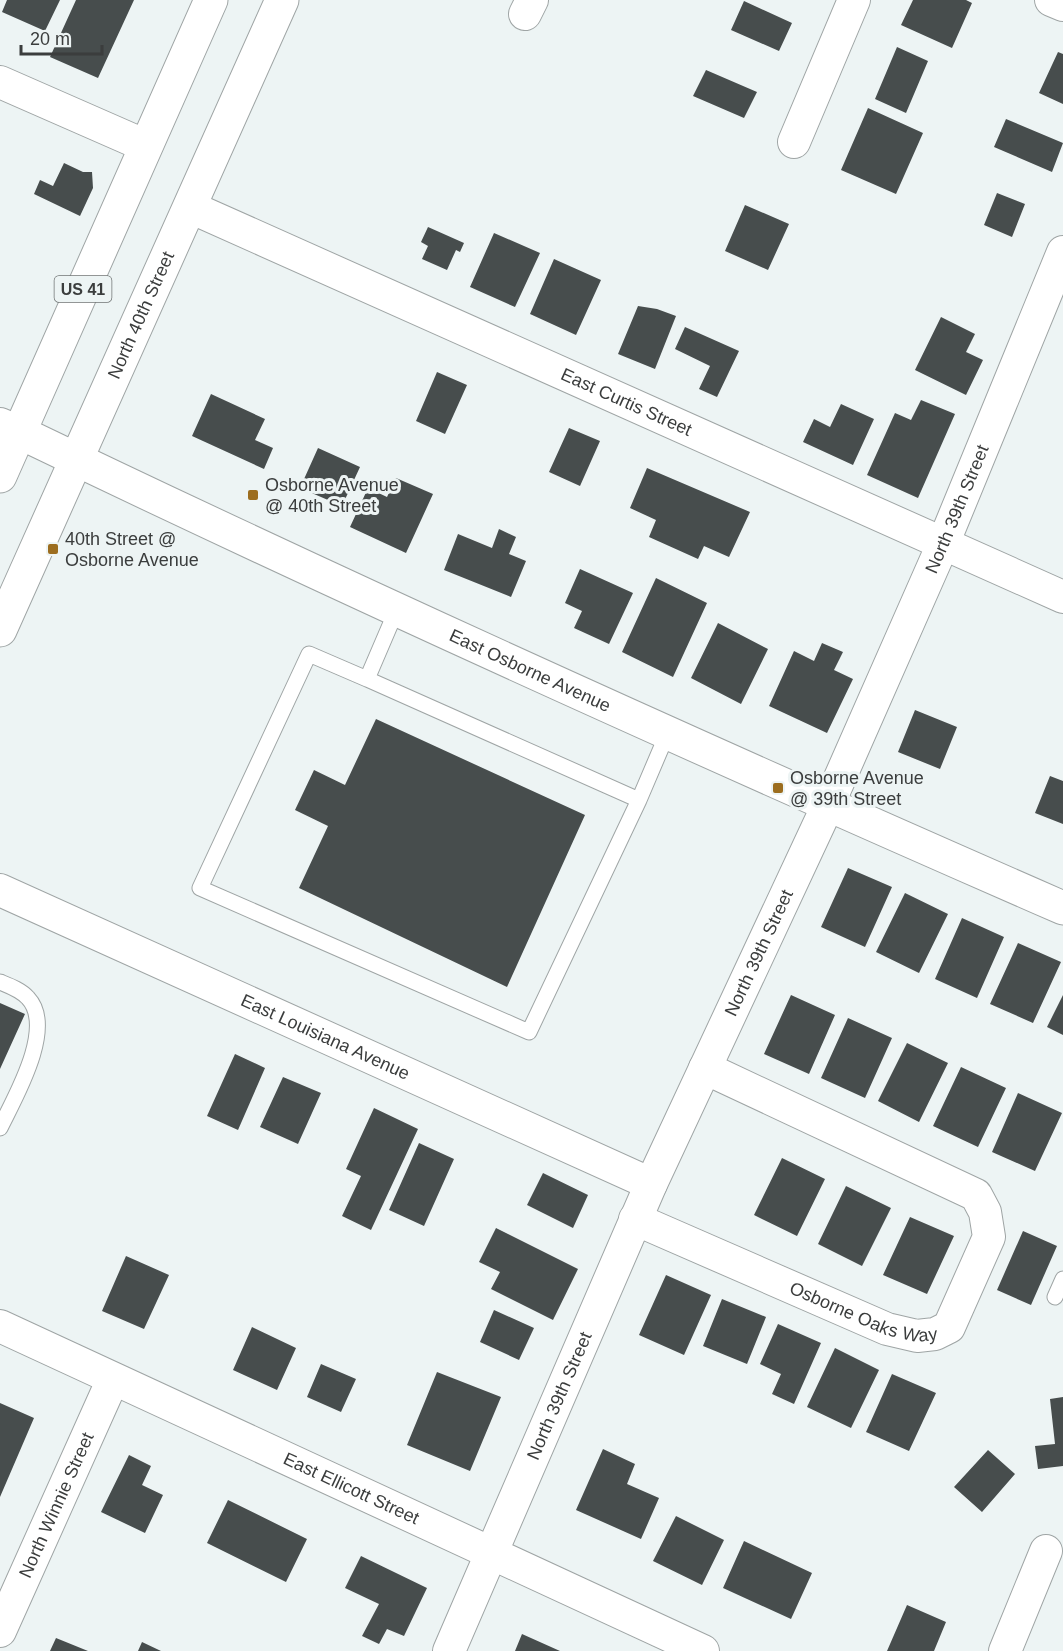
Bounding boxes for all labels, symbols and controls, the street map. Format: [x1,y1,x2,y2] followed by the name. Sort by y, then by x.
[21,18,102,56] scale bar
[30,29,70,49] text: 20 m
[104,248,178,382] street label: North 40th Street
[54,276,112,302] road number: US 41
[558,364,695,440] street label: East Curtis Street
[921,442,993,576] street label: North 39th Street
[265,475,399,516] place label: Osborne Avenue @ 40th Street
[246,488,260,502] marker: Osborne Avenue @ 40th Street
[65,529,199,570] place label: 40th Street @ Osborne Avenue
[46,542,60,556] marker: 40th Street @ Osborne Avenue
[446,625,614,716] street label: East Osborne Avenue
[790,768,924,809] place label: Osborne Avenue @ 39th Street
[771,781,785,795] marker: Osborne Avenue @ 39th Street
[721,886,797,1019] street label: North 39th Street
[238,990,413,1084] street label: East Louisiana Avenue
[787,1278,938,1346] street label: Osborne Oaks Way
[523,1329,596,1463] street label: North 39th Street
[15,1429,98,1581] street label: North Winnie Street
[280,1448,422,1528] street label: East Ellicott Street

